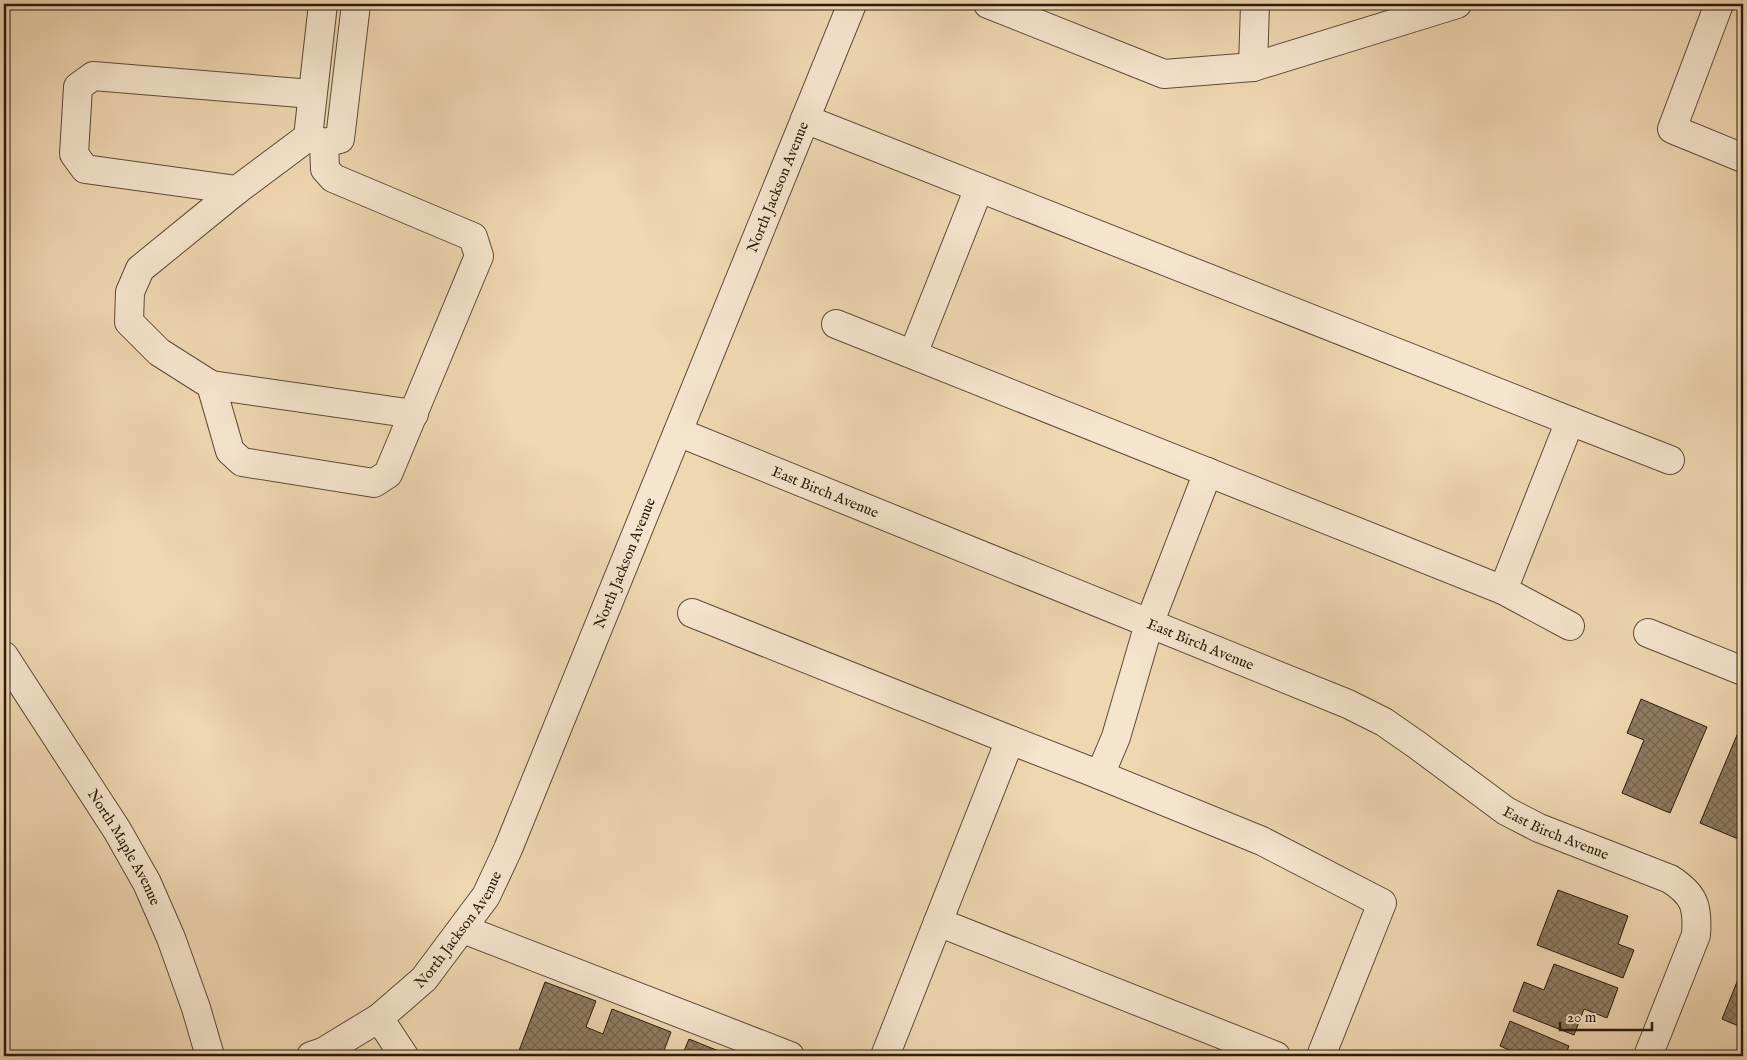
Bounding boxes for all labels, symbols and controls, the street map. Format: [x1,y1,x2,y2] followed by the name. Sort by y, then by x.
[742,119,813,255] street label: North Jackson Avenue
[769,462,882,522] street label: East Birch Avenue
[589,495,660,631] street label: North Jackson Avenue
[1144,614,1257,674] street label: East Birch Avenue
[83,785,165,908] street label: North Maple Avenue
[1500,802,1612,864] street label: East Birch Avenue
[411,868,506,992] street label: North Jackson Avenue
[1560,1000,1652,1032] scale bar
[1567,1008,1597,1027] text: 20 m

